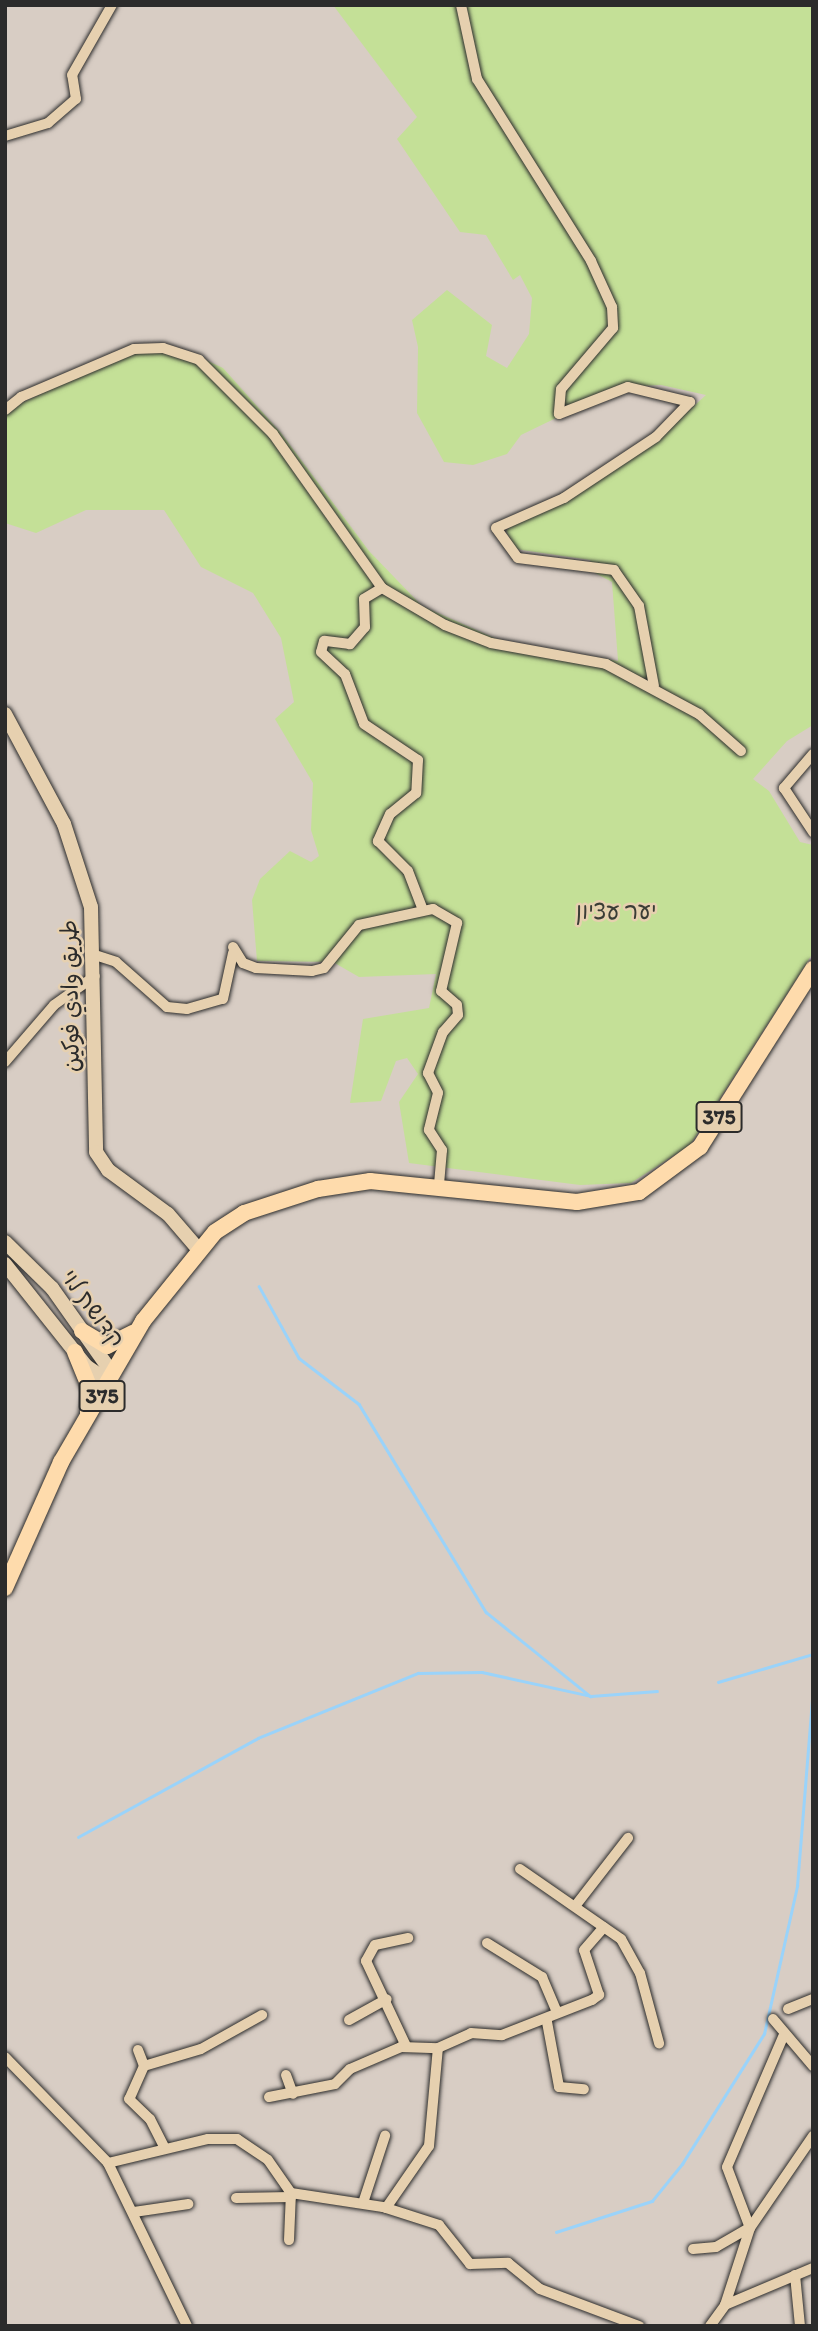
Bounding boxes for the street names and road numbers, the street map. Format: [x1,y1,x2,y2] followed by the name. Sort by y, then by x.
[55,920,85,1072] street label: طريق وادي فوکين
[694,1100,744,1134] road number: 375
[56,1264,130,1352] street label: קדושת לוי
[78,1378,126,1414] road number: 375

